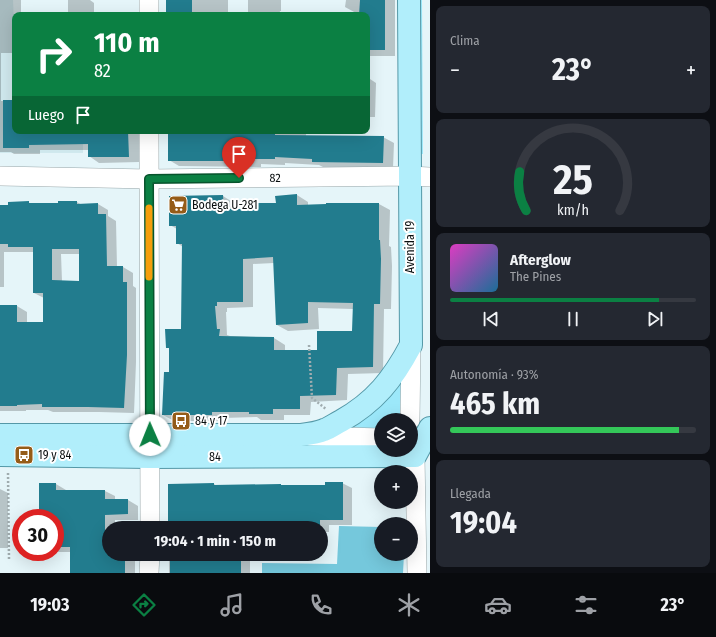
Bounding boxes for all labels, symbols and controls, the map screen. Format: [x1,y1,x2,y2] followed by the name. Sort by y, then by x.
[94,26,160,59] text: 110 m
[28,28,80,80] icon: right
[450,33,480,48] text: Clima
[552,52,594,88] text: 23°
[450,57,460,84] text: −
[686,57,696,84] text: +
[94,60,111,82] text: 82
[72,104,94,126] icon: arrive
[28,106,64,124] text: Luego
[222,137,256,178] pin
[228,143,250,165] icon: arrive
[552,155,593,205] text: 25
[269,171,281,185] street label: 82
[167,194,189,216] supermarket icon: Bodega U-281
[192,198,258,212] place label: Bodega U-281
[557,202,589,219] text: km/h
[403,221,417,273] street label: Avenida 19
[510,251,571,269] text: Afterglow
[510,269,561,284] text: The Pines
[480,308,502,330] icon: previous
[562,308,584,330] icon: pause
[644,308,666,330] icon: next
[450,367,538,382] text: Autonomía · 93%
[450,386,540,422] text: 465 km
[170,410,192,432] bus stop icon: 84 y 17
[374,413,418,561] map controls
[374,413,418,457] button: layers
[129,414,171,456] position arrow
[195,414,227,428] place label: 84 y 17
[13,444,35,466] bus stop icon: 19 y 84
[38,448,72,462] place label: 19 y 84
[209,450,221,464] street label: 84
[374,465,418,509] button: +
[450,486,491,501] text: Llegada
[450,505,517,541] text: 19:04
[12,509,64,561] speed limit sign: 30
[374,517,418,561] button: −
[154,532,276,550] text: 19:04 · 1 min · 150 m
[130,591,158,619] icon: directions
[218,591,246,619] icon: music
[307,591,335,619] icon: phone
[395,591,423,619] icon: climate
[484,591,512,619] icon: car
[572,591,600,619] icon: filters
[30,594,69,616] text: 19:03
[661,594,686,616] text: 23°

